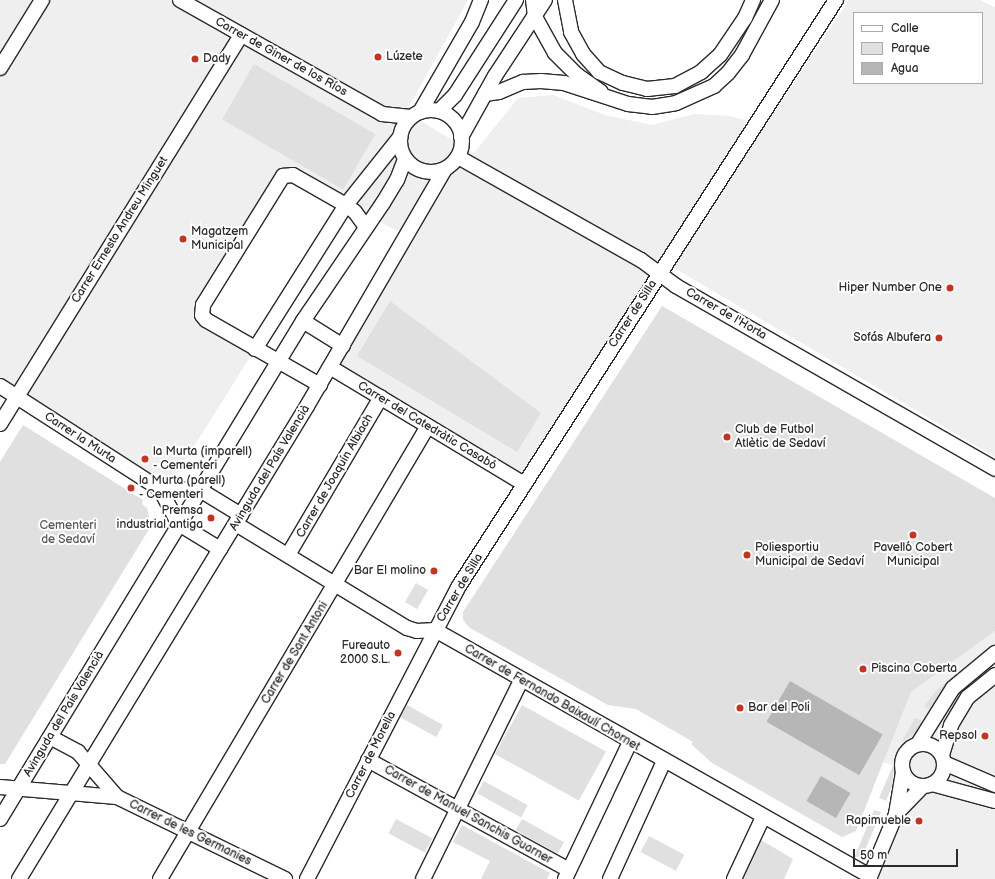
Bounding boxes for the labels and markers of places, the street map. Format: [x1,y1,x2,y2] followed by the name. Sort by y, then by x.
[386,50,423,64] place label: Lúzete
[203,52,231,66] place label: Dady
[373,52,383,62] marker: Lúzete
[190,54,200,64] marker: Dady
[191,225,248,253] place label: Magatzem Municipal
[178,234,188,244] marker: Magatzem Municipal
[839,281,942,295] place label: Hiper Number One
[945,283,955,293] marker: Hiper Number One
[853,331,931,345] place label: Sofás Albufera
[934,333,944,343] marker: Sofás Albufera
[735,423,826,451] place label: Club de Futbol Atlètic de Sedaví
[722,432,732,442] marker: Club de Futbol Atlètic de Sedaví
[153,445,252,473] place label: la Murta (imparell) - Cementeri
[140,454,150,464] marker: la Murta (imparell) - Cementeri
[139,474,226,502] place label: la Murta (parell) - Cementeri
[126,483,136,493] marker: la Murta (parell) - Cementeri
[117,504,203,532] place label: Premsa industrial antiga
[206,513,216,523] marker: Premsa industrial antiga
[908,530,918,540] marker: Pavelló Cobert Municipal
[755,541,864,569] place label: Poliesportiu Municipal de Sedaví
[873,541,953,569] place label: Pavelló Cobert Municipal
[742,550,752,560] marker: Poliesportiu Municipal de Sedaví
[354,564,426,578] place label: Bar El molino
[429,566,439,576] marker: Bar El molino
[340,639,390,667] place label: Fureauto 2000 S.L.
[393,648,403,658] marker: Fureauto 2000 S.L.
[871,662,957,676] place label: Piscina Coberta
[858,664,868,674] marker: Piscina Coberta
[748,701,810,715] place label: Bar del Poli
[735,703,745,713] marker: Bar del Poli
[939,729,977,743] place label: Repsol
[980,731,990,741] marker: Repsol
[846,814,911,828] place label: Rapimueble
[914,816,924,826] marker: Rapimueble

